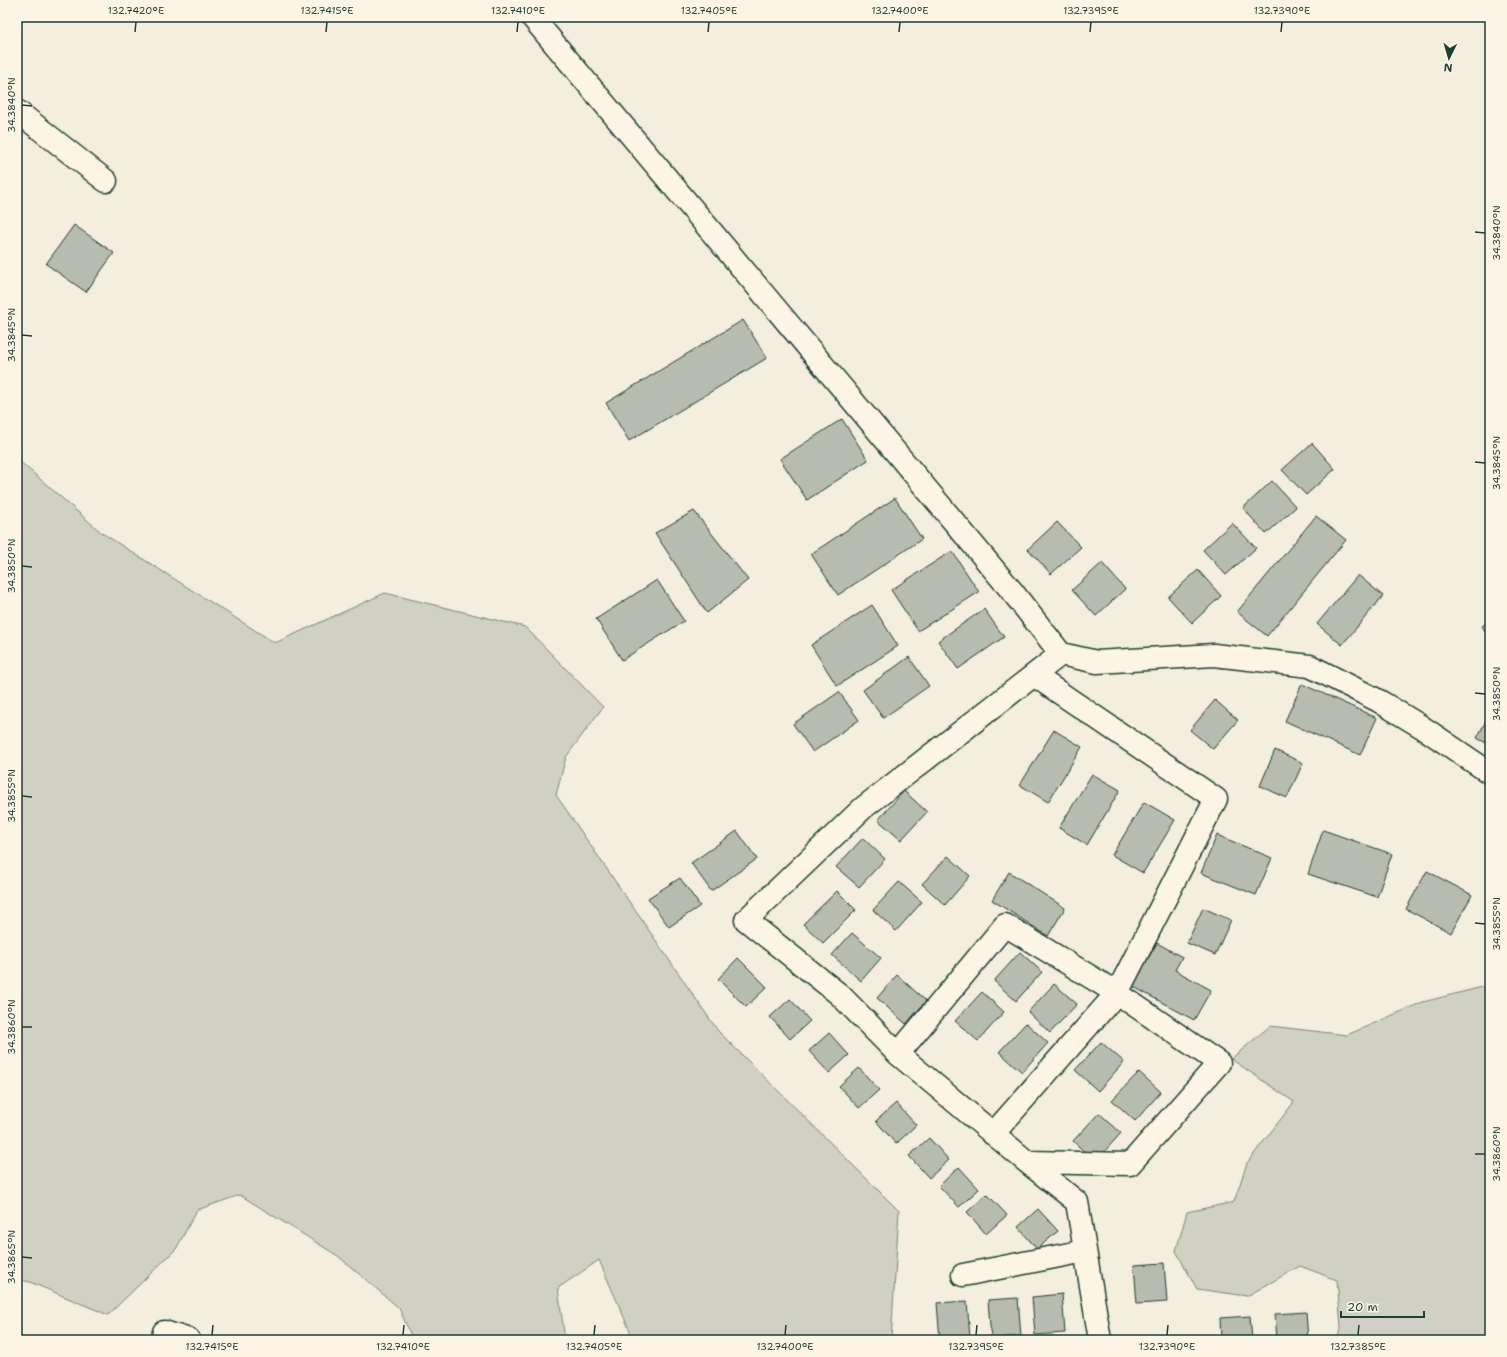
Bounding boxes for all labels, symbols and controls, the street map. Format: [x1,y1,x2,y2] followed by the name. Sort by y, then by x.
[108,4,164,17] text: 132.7420°E
[300,4,354,17] text: 132.7415°E
[491,4,545,17] text: 132.7410°E
[681,4,737,17] text: 132.7405°E
[871,4,929,17] text: 132.7400°E
[1063,4,1119,17] text: 132.7395°E
[1254,4,1310,17] text: 132.7390°E
[1429,38,1469,78] north arrow
[1443,60,1453,75] text: N
[5,77,18,133] text: 34.3840°N
[1490,205,1503,261] text: 34.3840°N
[5,308,18,362] text: 34.3845°N
[1490,436,1503,490] text: 34.3845°N
[5,539,18,593] text: 34.3850°N
[1490,667,1503,721] text: 34.3850°N
[5,769,18,823] text: 34.3855°N
[1490,897,1503,951] text: 34.3855°N
[5,999,18,1055] text: 34.3860°N
[1490,1126,1503,1182] text: 34.3860°N
[5,1230,18,1284] text: 34.3865°N
[1341,1293,1424,1319] scale bar
[1347,1299,1378,1315] text: 20 m
[185,1340,239,1353] text: 132.7415°E
[376,1340,430,1353] text: 132.7410°E
[566,1340,622,1353] text: 132.7405°E
[756,1340,814,1353] text: 132.7400°E
[948,1340,1004,1353] text: 132.7395°E
[1139,1340,1195,1353] text: 132.7390°E
[1330,1340,1386,1353] text: 132.7385°E

